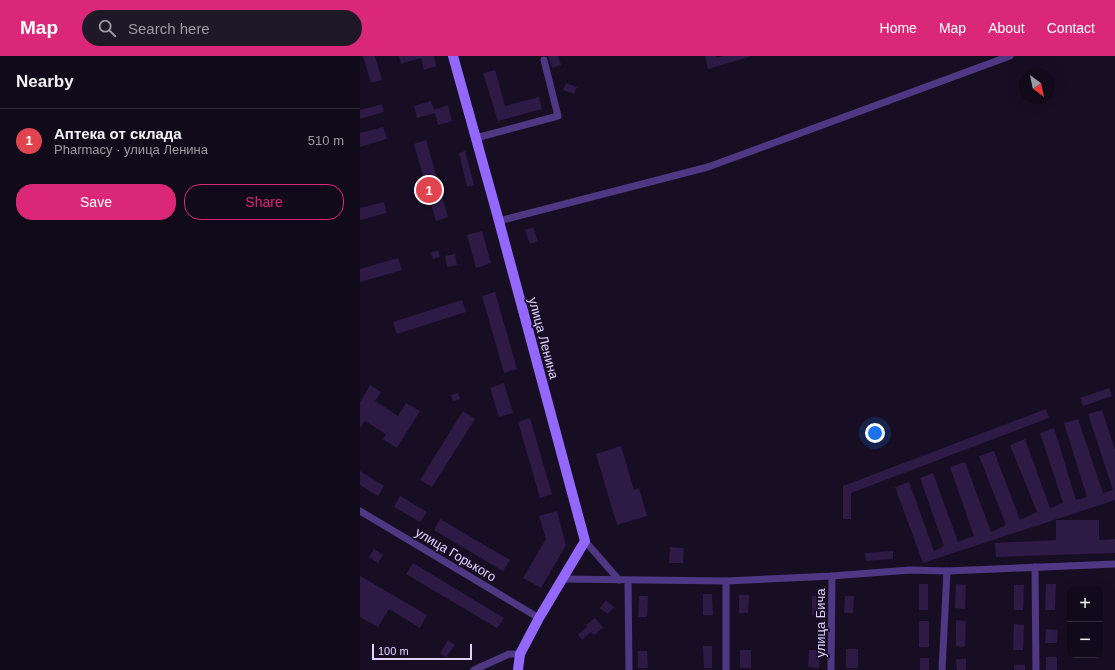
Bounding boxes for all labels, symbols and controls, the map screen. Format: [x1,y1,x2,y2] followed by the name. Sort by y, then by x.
[82,10,362,46] search box
[20,17,58,38] text: Map
[96,17,118,39] icon: search
[128,20,210,37] text: Search here
[880,20,917,36] text: Home
[939,20,966,36] text: Map
[988,20,1025,36] text: About
[1047,20,1095,36] text: Contact
[1019,68,1055,104] north arrow
[16,72,74,91] text: Nearby
[54,125,182,142] text: Аптека от склада
[25,133,33,148] text: 1
[308,133,344,148] text: 510 m
[54,142,208,157] text: Pharmacy · улица Ленина
[416,175,442,205] pin: 1
[16,184,176,220] button: Save
[184,184,344,220] button: Share
[525,296,562,381] street label: улица Ленина
[865,423,885,443] your location
[413,524,499,584] street label: улица Горького
[1067,586,1103,658] map controls
[1067,586,1103,622] button: +
[813,588,828,658] street label: улица Бича
[1067,622,1103,658] button: −
[372,642,472,661] scale bar
[378,645,409,657] text: 100 m

